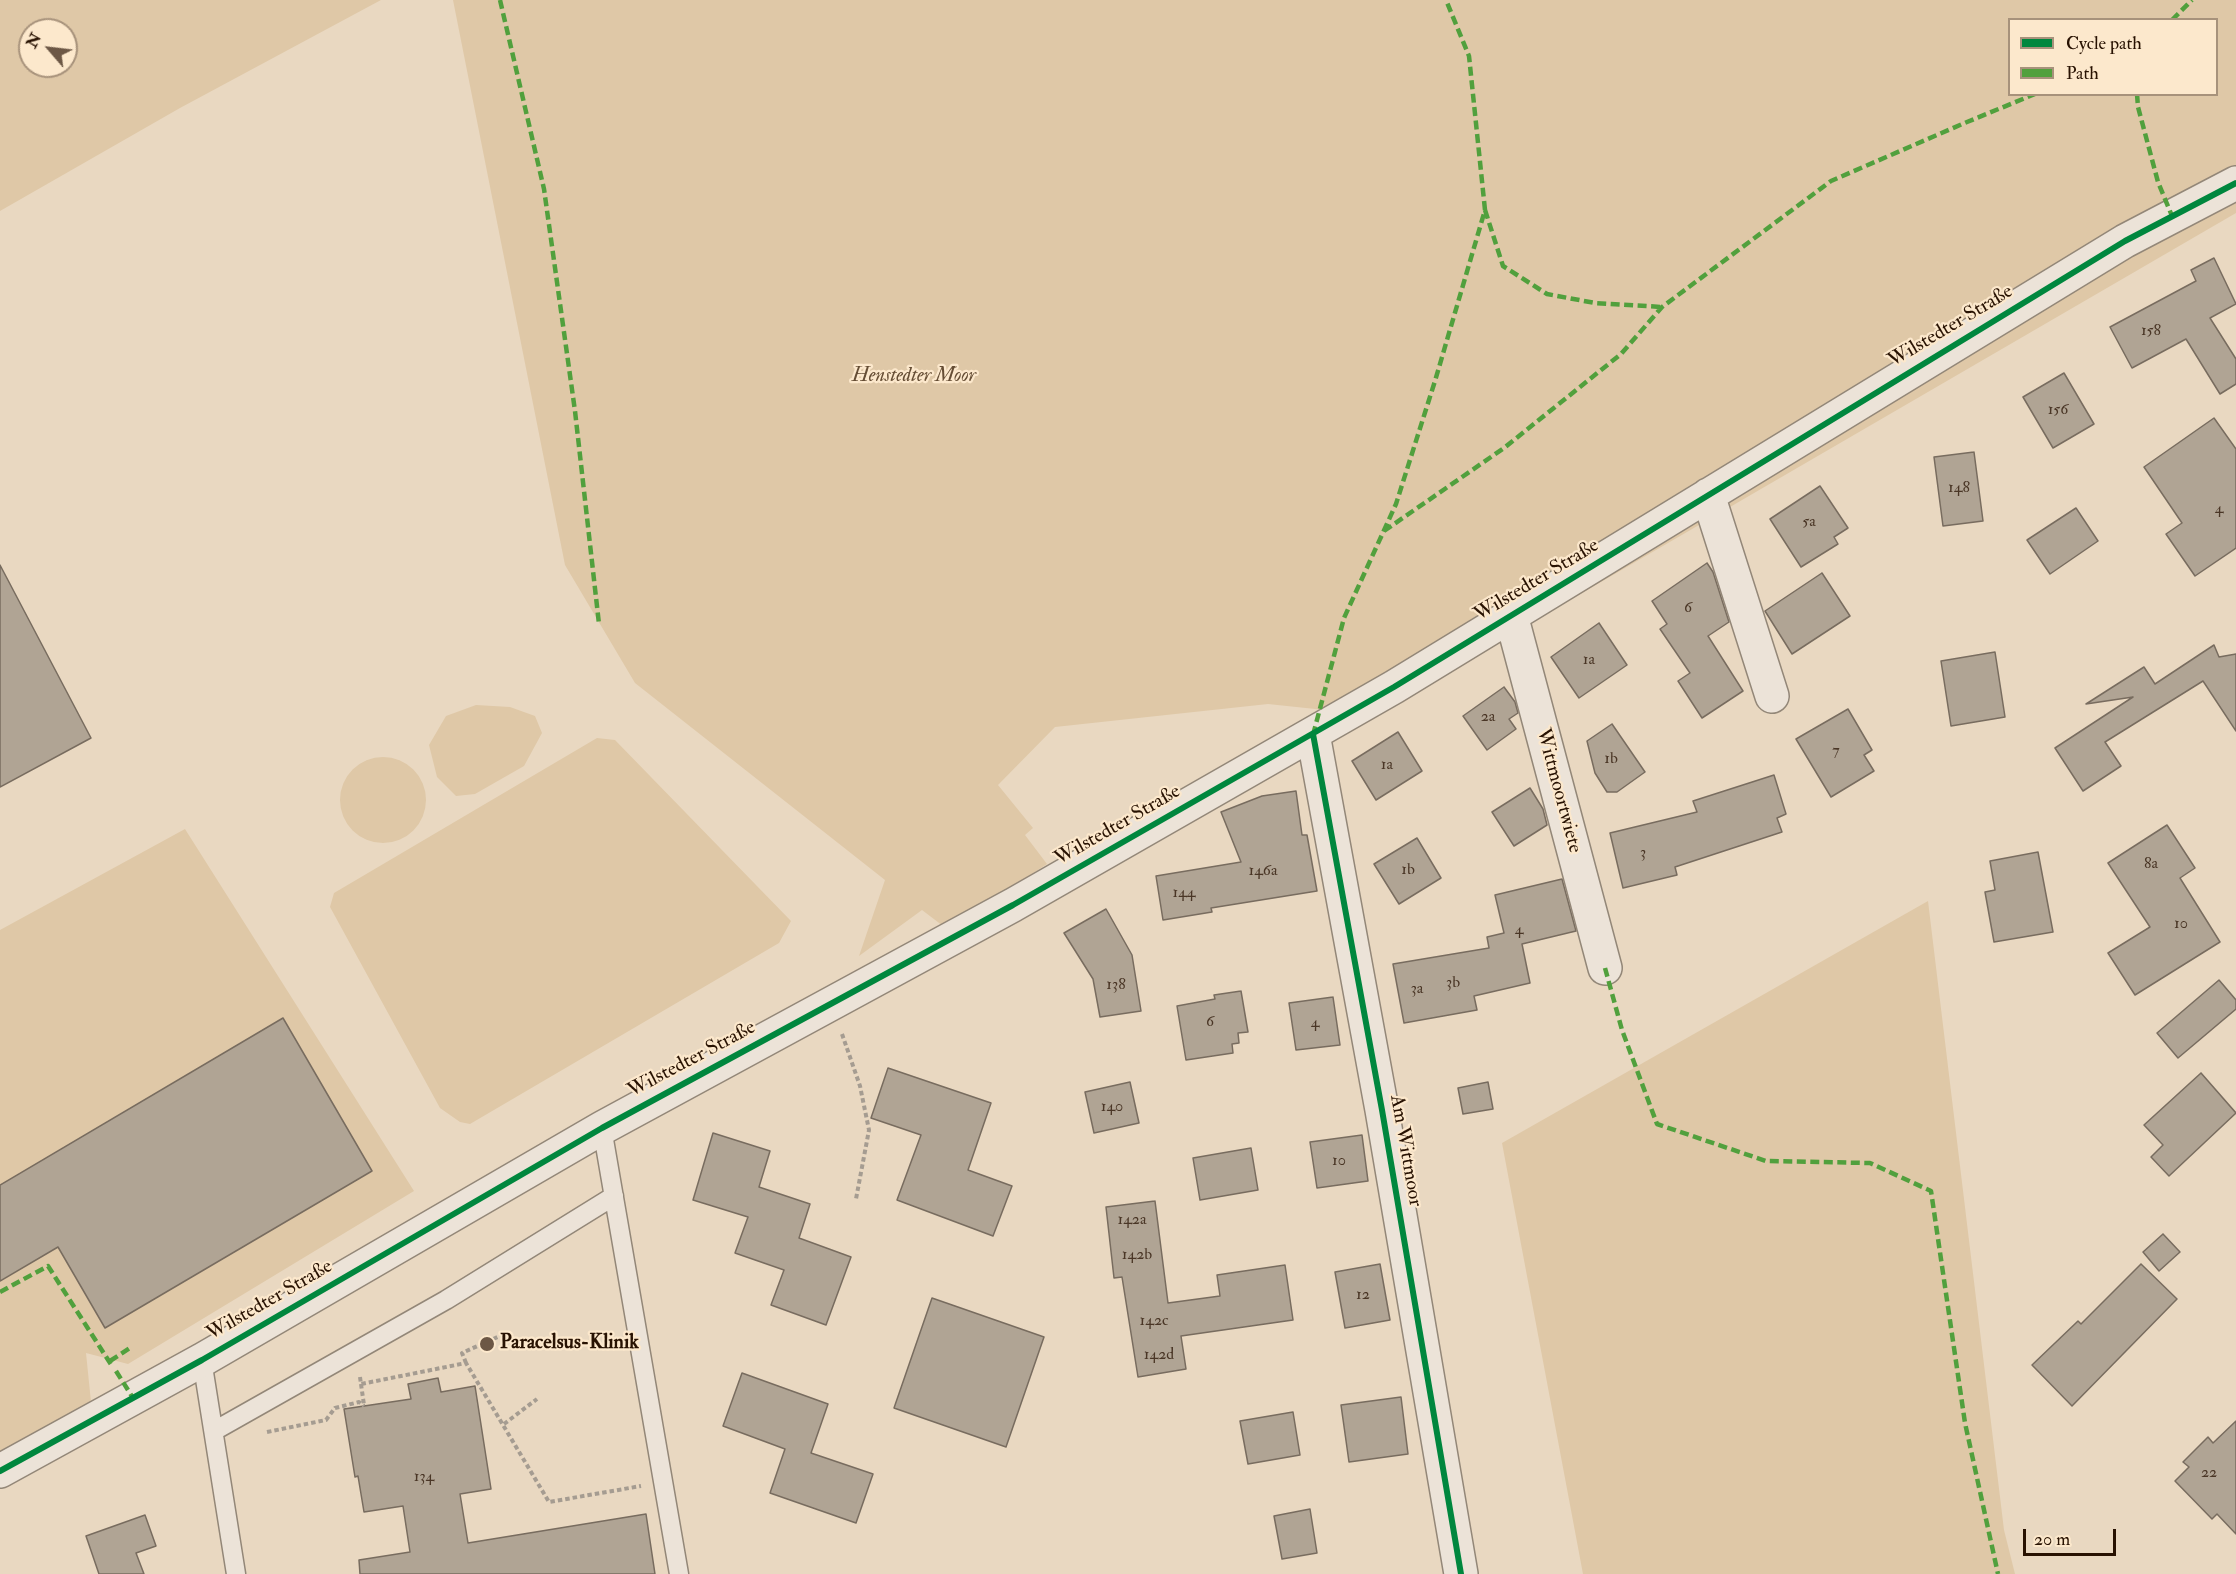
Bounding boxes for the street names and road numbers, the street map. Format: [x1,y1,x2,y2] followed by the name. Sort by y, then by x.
[1884,280,2018,374] street label: Wilstedter Straße
[1470,534,1604,628] street label: Wilstedter Straße
[1530,726,1586,856] street label: Wittmoortwiete
[1051,780,1185,872] street label: Wilstedter Straße
[624,1016,760,1104] street label: Wilstedter Straße
[1383,1093,1427,1209] street label: Am Wittmoor
[203,1255,337,1347] street label: Wilstedter Straße

